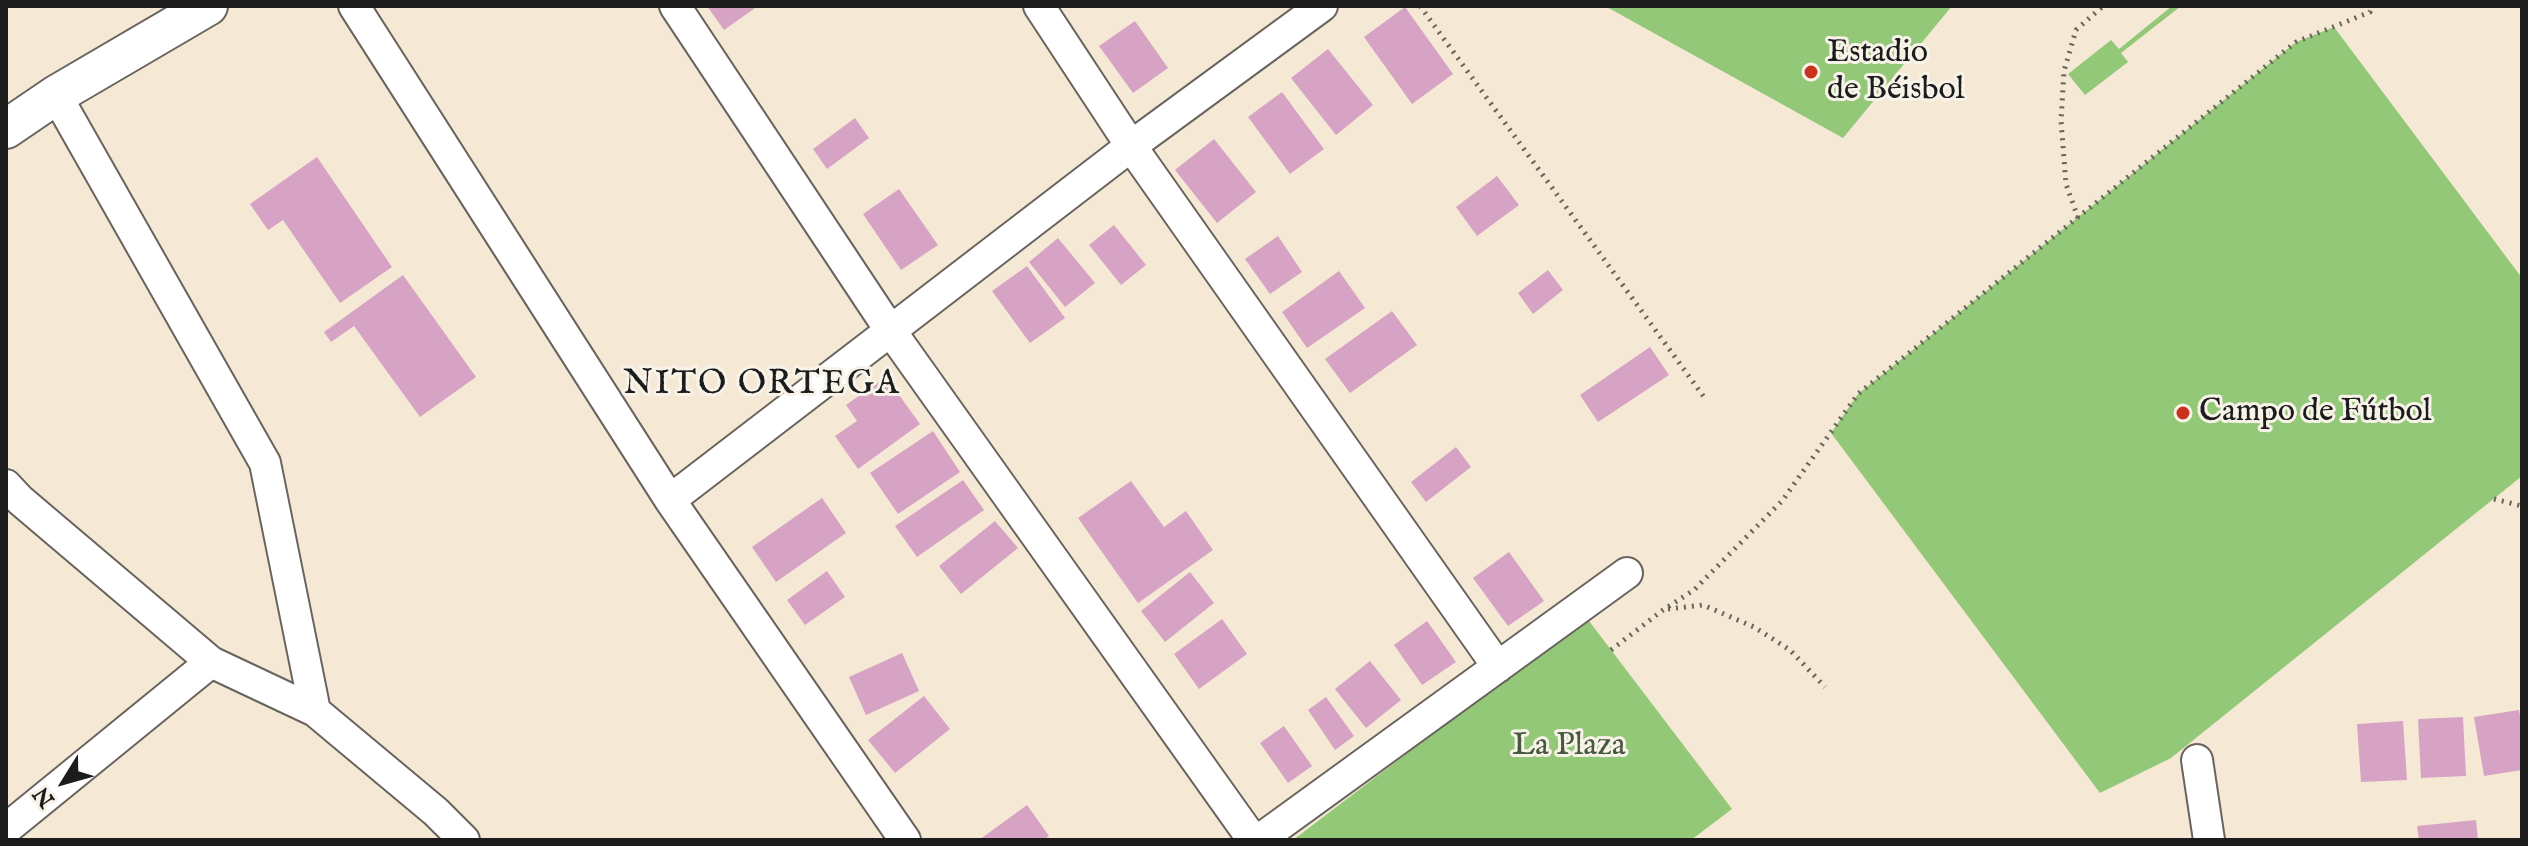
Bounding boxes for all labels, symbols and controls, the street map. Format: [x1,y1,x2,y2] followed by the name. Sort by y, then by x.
[1827,35,1964,110] place label: Estadio de Béisbol
[1802,63,1820,81] marker: Estadio de Béisbol
[623,366,901,406] district label: NITO ORTEGA
[2199,394,2431,432] place label: Campo de Fútbol
[2174,404,2192,422] marker: Campo de Fútbol
[1512,728,1626,766] park label: La Plaza
[24,742,104,822] north arrow
[28,780,62,812] text: N

